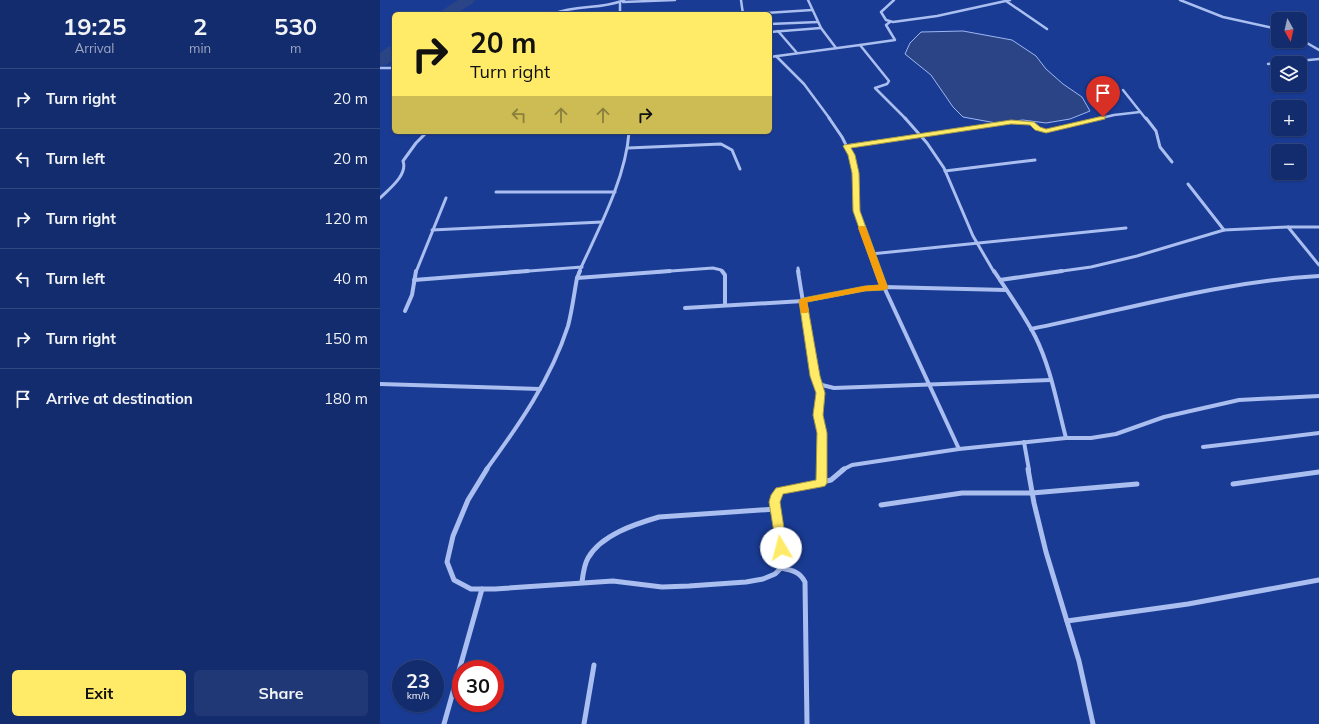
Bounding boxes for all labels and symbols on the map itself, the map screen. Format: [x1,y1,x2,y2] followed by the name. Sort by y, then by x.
[1271,12,1307,48] north arrow
[1086,76,1120,117] pin
[760,527,802,569] position arrow
[452,660,504,712] speed limit sign: 30

